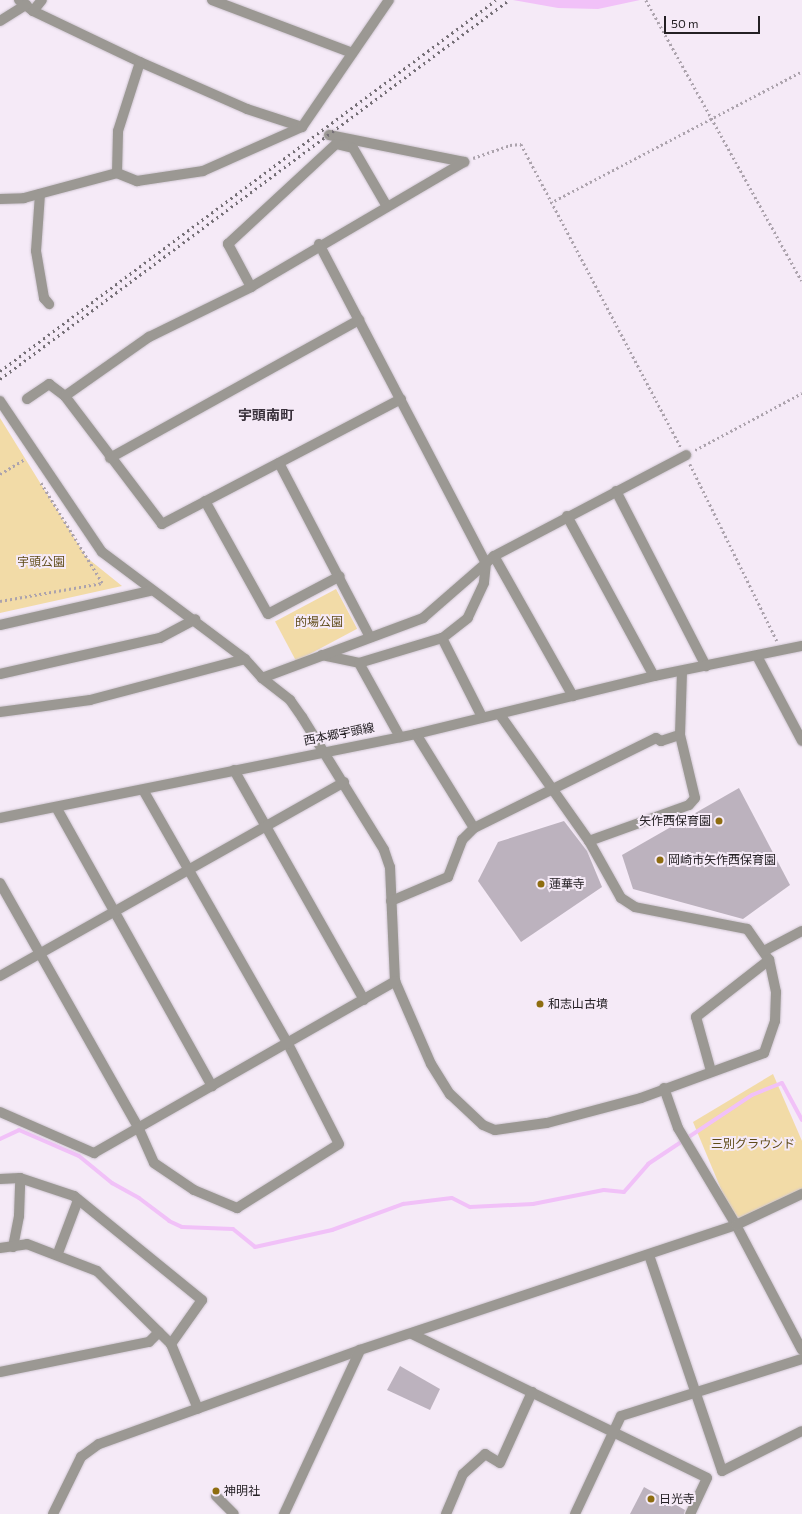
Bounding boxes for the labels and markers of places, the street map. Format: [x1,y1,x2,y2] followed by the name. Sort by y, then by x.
[639,814,711,828] place label: 矢作西保育園
[714,816,724,826] marker: 矢作西保育園
[668,853,776,867] place label: 岡崎市矢作西保育園
[655,855,665,865] marker: 岡崎市矢作西保育園
[549,877,585,891] place label: 蓮華寺
[536,879,546,889] marker: 蓮華寺
[548,997,608,1011] place label: 和志山古墳
[535,999,545,1009] marker: 和志山古墳
[224,1484,260,1498] place label: 神明社
[211,1486,221,1496] marker: 神明社
[659,1492,695,1506] place label: 日光寺
[646,1494,656,1504] marker: 日光寺

